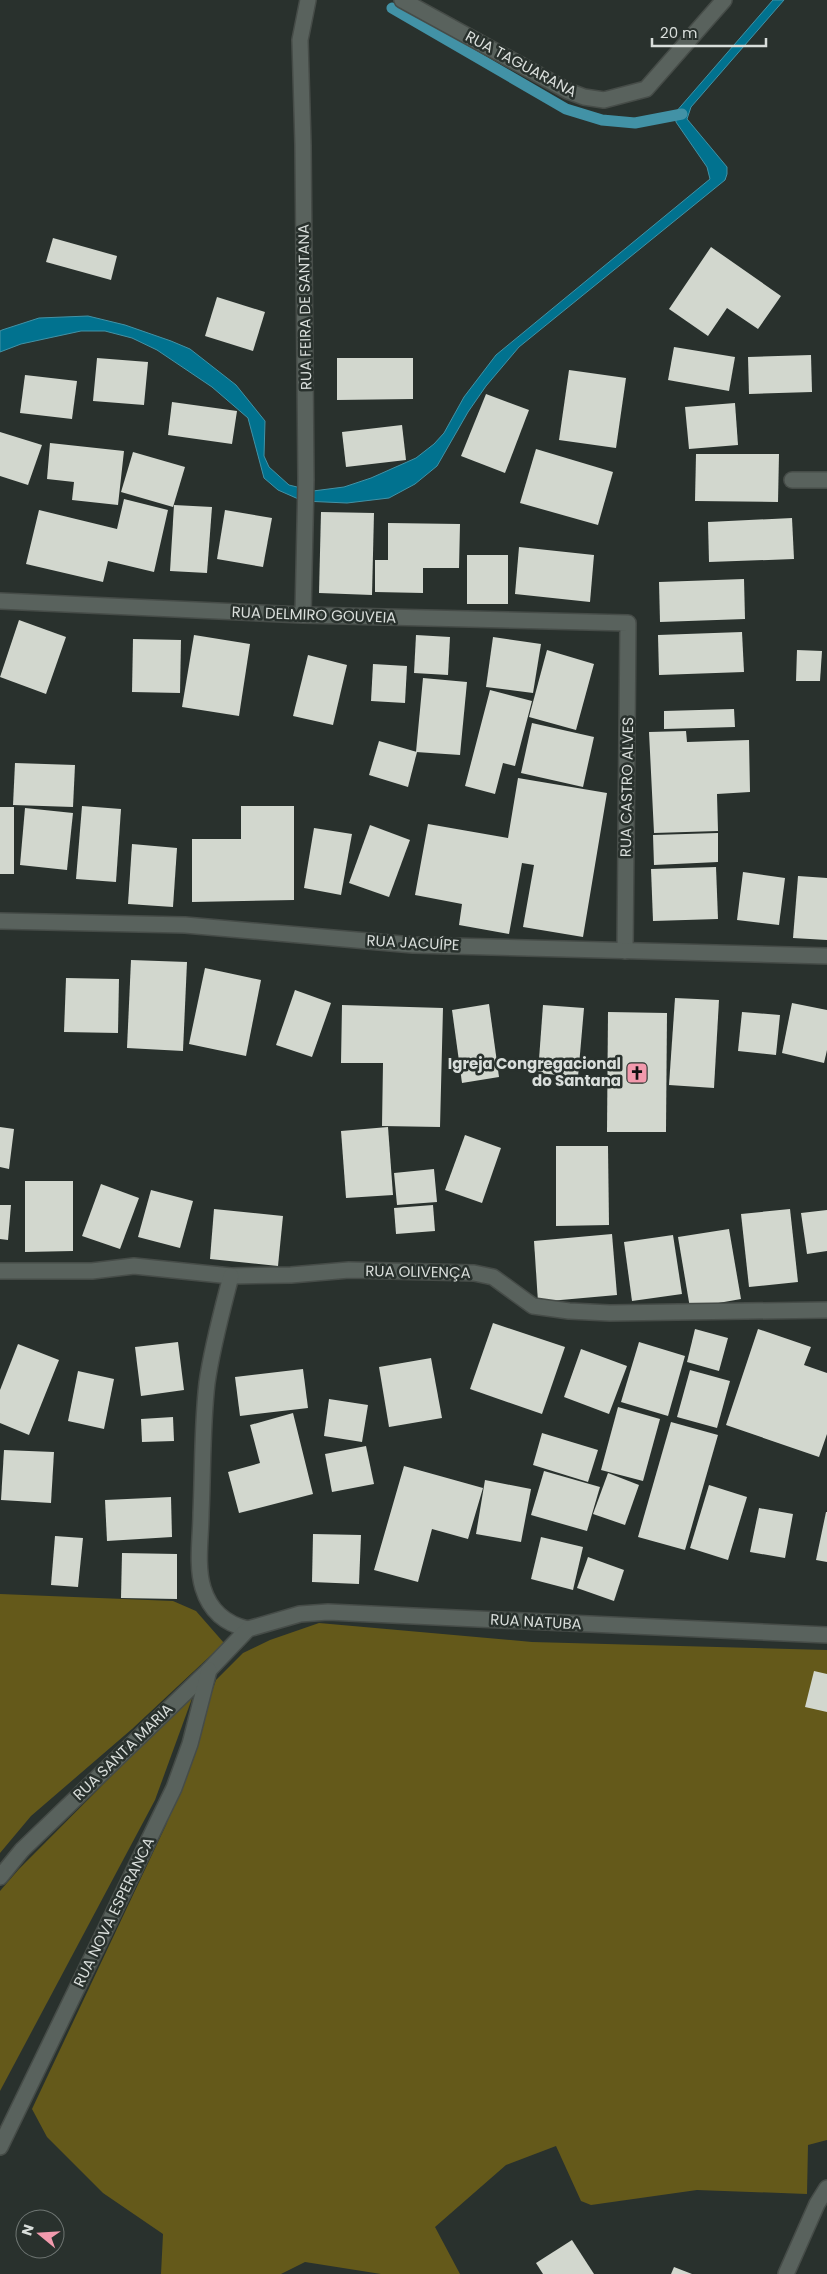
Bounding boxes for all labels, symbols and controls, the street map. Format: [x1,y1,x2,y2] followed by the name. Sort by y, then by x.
[652,15,766,47] scale bar
[660,22,698,43] text: 20 m
[462,25,581,102] street label: RUA TAGUARANA
[293,224,316,390] street label: RUA FEIRA DE SANTANA
[231,601,397,628] street label: RUA DELMIRO GOUVEIA
[615,717,638,857] street label: RUA CASTRO ALVES
[366,930,460,955] street label: RUA JACUÍPE
[448,1053,621,1091] place label: Igreja Congregacional do Santana
[625,1061,649,1085] church icon: Igreja Congregacional do Santana
[365,1260,471,1283] street label: RUA OLIVENÇA
[490,1609,582,1634] street label: RUA NATUBA
[68,1699,177,1805] street label: RUA SANTA MARIA
[68,1833,159,1990] street label: RUA NOVA ESPERANCA
[15,2209,65,2259] north arrow
[16,2222,39,2238] text: N

